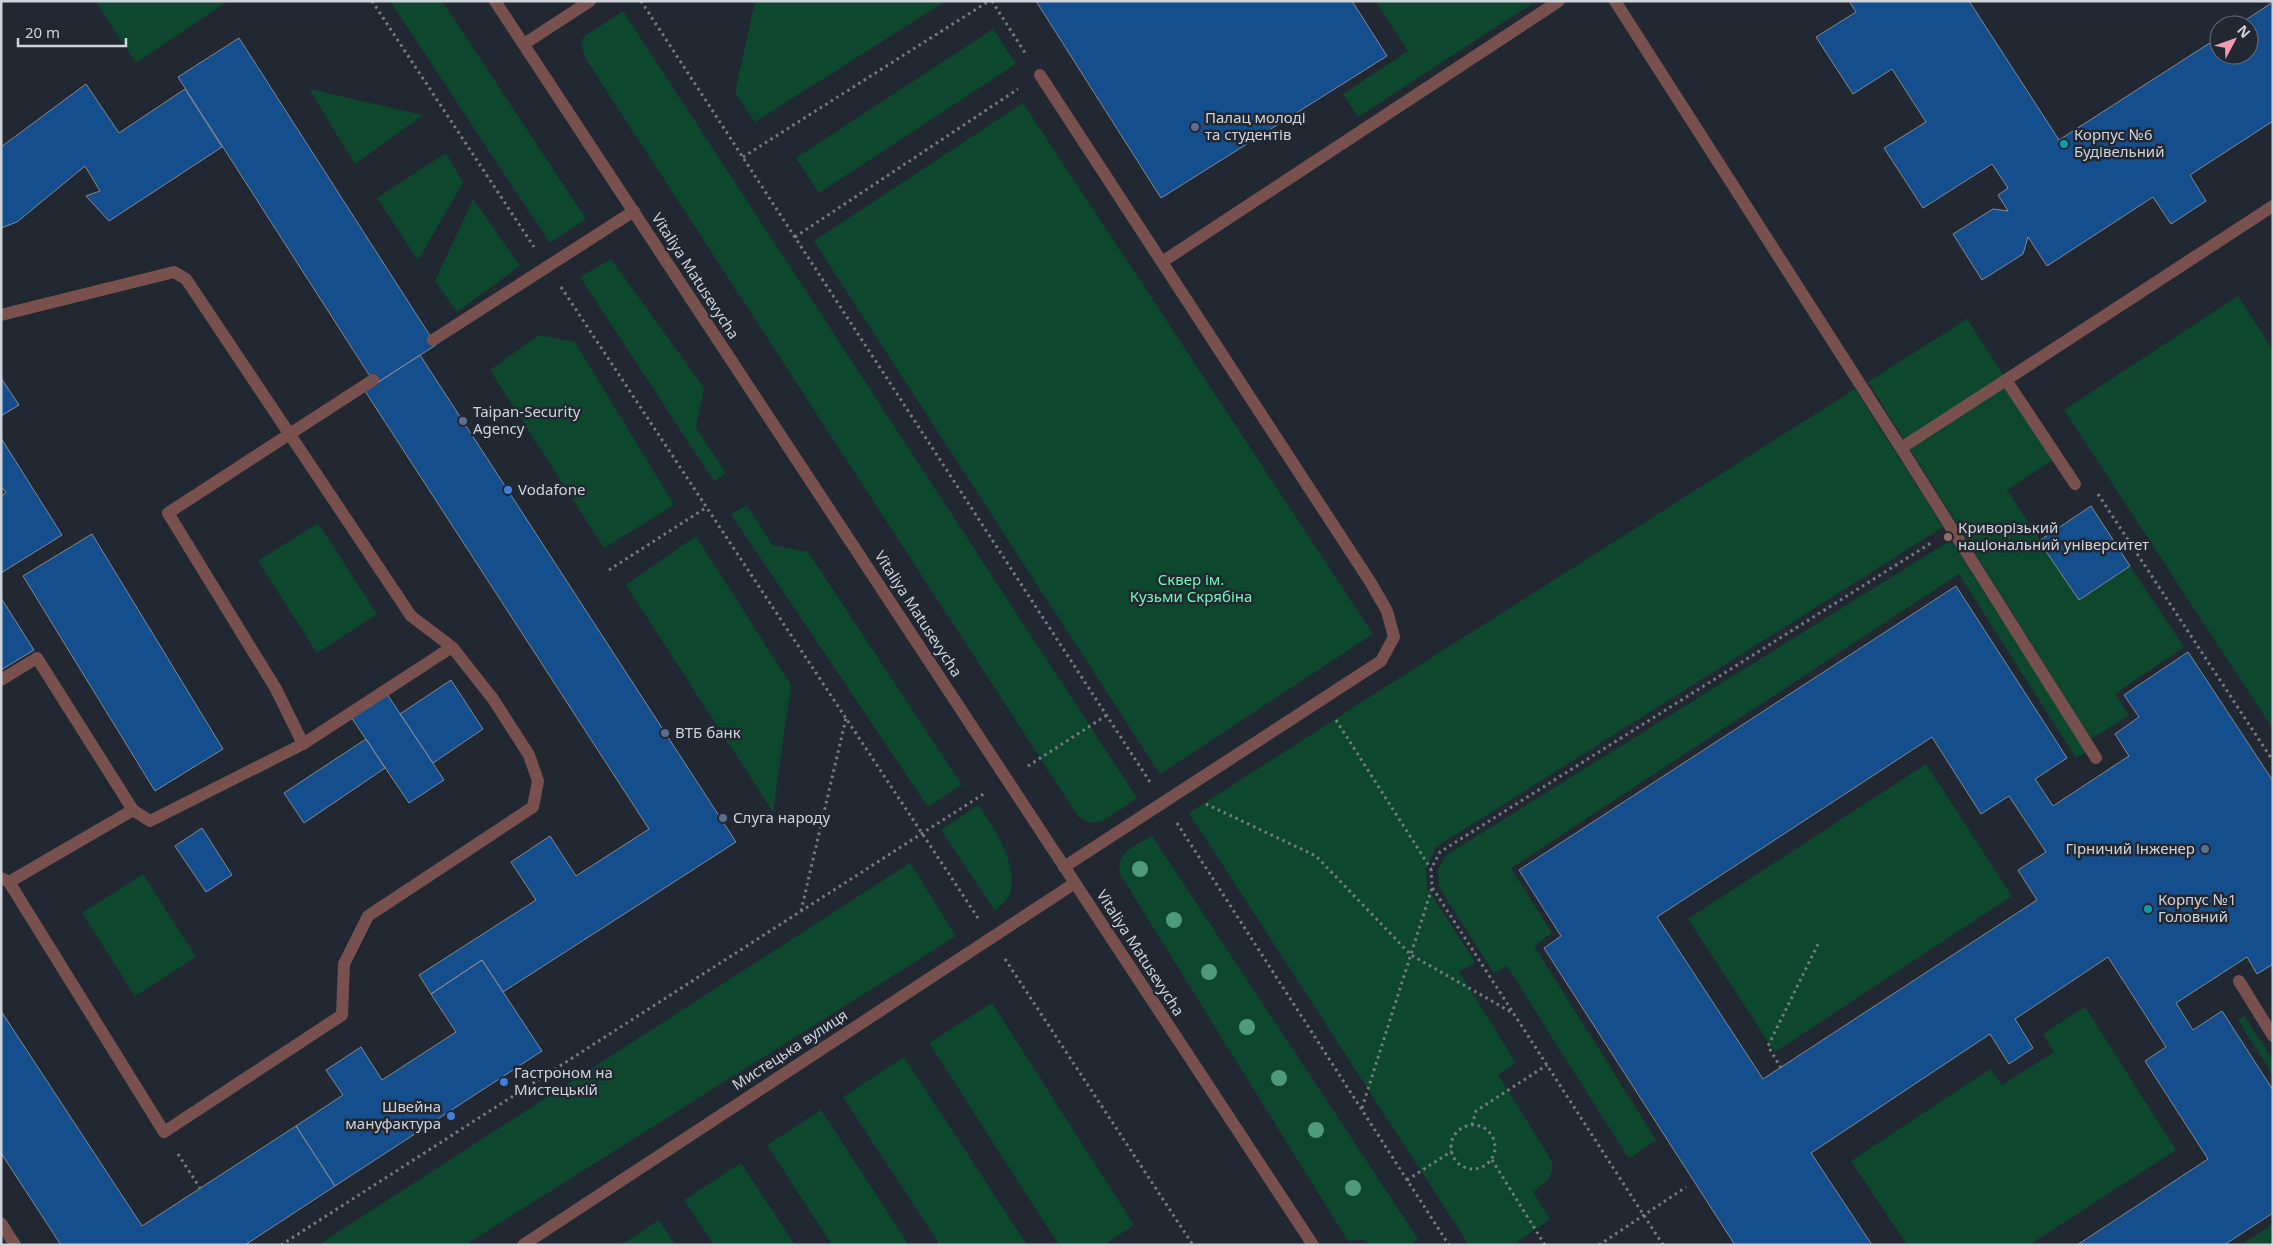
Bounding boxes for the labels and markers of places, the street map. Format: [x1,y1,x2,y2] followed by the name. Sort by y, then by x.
[1205,107,1306,144] place label: Палац молоді та студентів
[1189,121,1201,133] marker: Палац молоді та студентів
[2074,124,2164,161] place label: Корпус №6 Будівельний
[2058,138,2070,150] marker: Корпус №6 Будівельний
[473,401,581,438] place label: Taipan-Security Agency
[457,415,469,427] marker: Taipan-Security Agency
[518,479,585,499] place label: Vodafone
[502,484,514,496] marker: Vodafone
[1958,517,2149,554] place label: Криворізький національний університет
[1942,531,1954,543] marker: Криворізький національний університет
[675,722,741,742] place label: ВТБ банк
[659,727,671,739] marker: ВТБ банк
[733,807,830,827] place label: Слуга народу
[717,812,729,824] marker: Слуга народу
[2065,838,2195,858] place label: Гірничий інженер
[2199,843,2211,855] marker: Гірничий інженер
[2158,889,2237,926] place label: Корпус №1 Головний
[2142,903,2154,915] marker: Корпус №1 Головний
[514,1062,613,1099] place label: Гастроном на Мистецькій
[498,1076,510,1088] marker: Гастроном на Мистецькій
[345,1096,441,1133] place label: Швейна мануфактура
[445,1110,457,1122] marker: Швейна мануфактура

